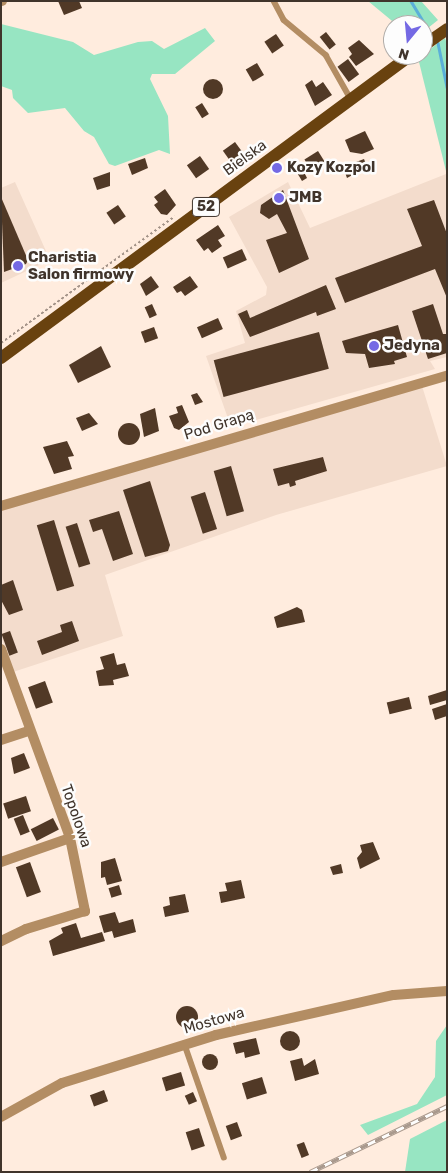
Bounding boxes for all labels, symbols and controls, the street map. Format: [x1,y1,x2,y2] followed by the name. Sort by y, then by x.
[383,15,433,65] north arrow
[396,44,411,63] text: N
[220,136,270,180] street label: Bielska
[287,159,376,177] place label: Kozy Kozpol
[271,162,283,174] marker: Kozy Kozpol
[289,189,322,207] place label: JMB
[273,192,285,204] marker: JMB
[191,196,221,218] road number: 52
[28,248,134,283] place label: Charistia Salon firmowy
[12,260,24,272] marker: Charistia Salon firmowy
[384,337,440,355] place label: Jedyna
[368,340,380,352] marker: Jedyna
[182,406,256,444] street label: Pod Grapą
[57,782,95,850] street label: Topolowa
[181,1004,247,1038] street label: Mostowa

